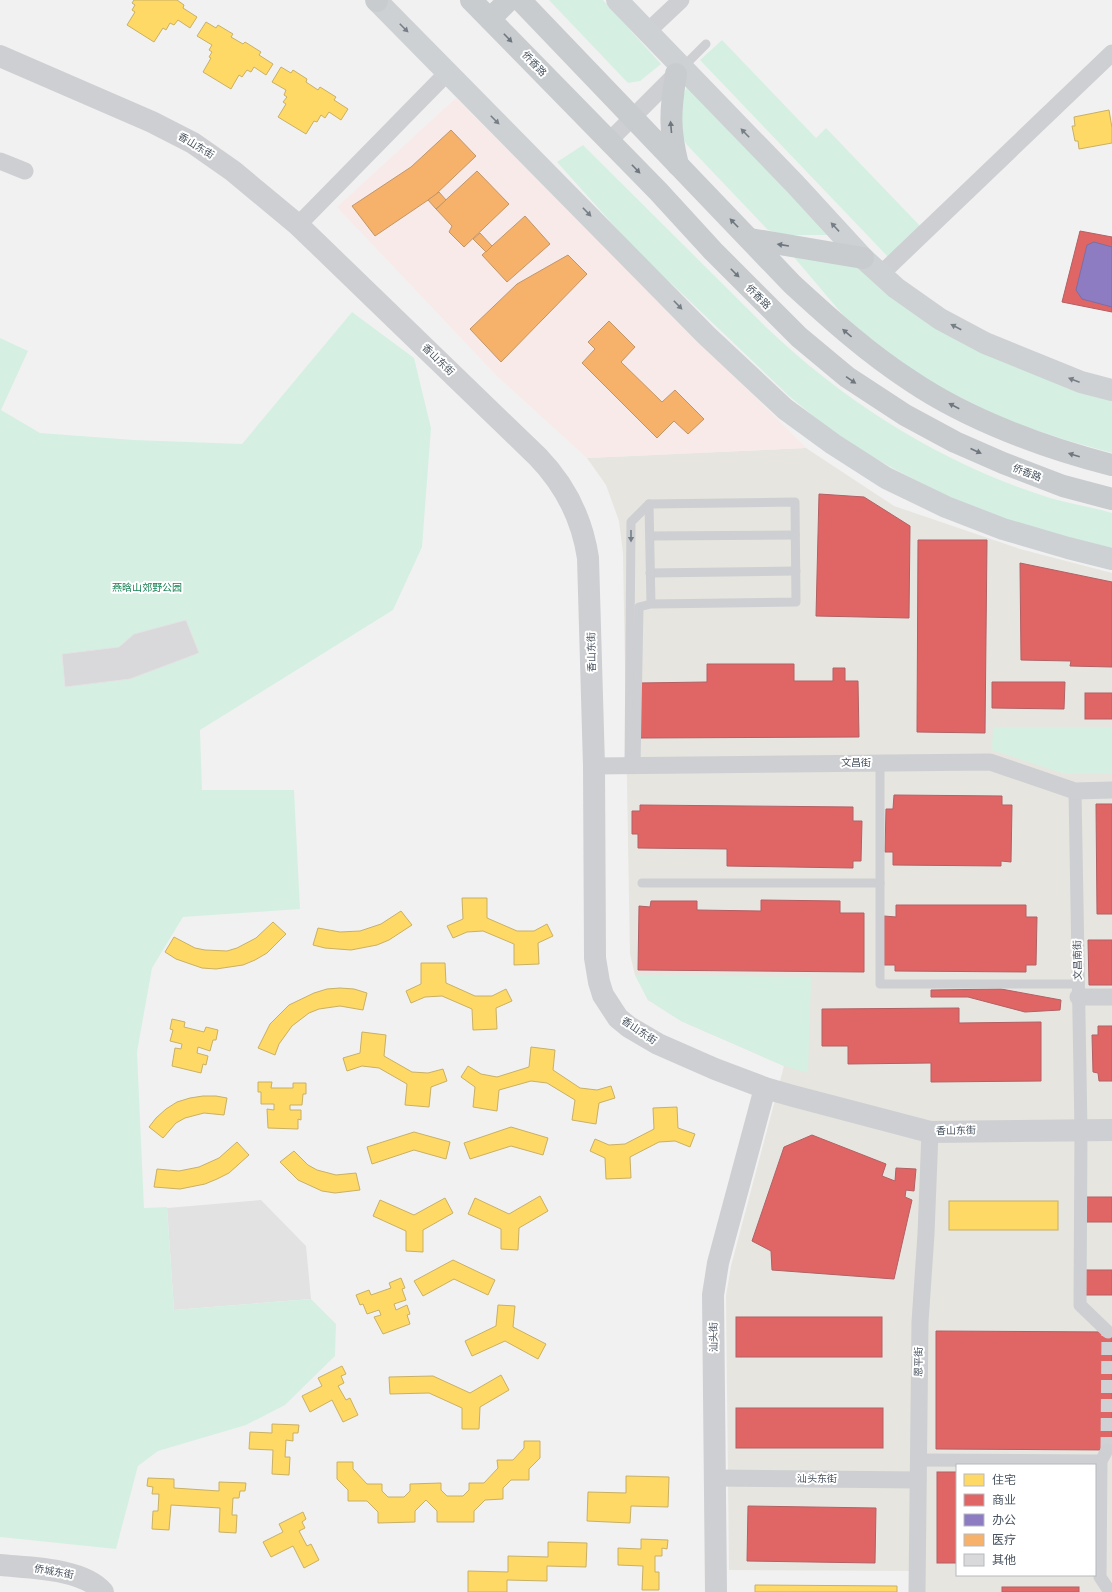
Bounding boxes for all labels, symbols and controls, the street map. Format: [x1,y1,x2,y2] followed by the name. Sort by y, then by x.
[399,23,409,33] one-way arrow
[504,33,513,43] one-way arrow
[518,48,549,80] street label: 侨香路
[490,115,500,125] one-way arrow
[668,121,674,133] one-way arrow
[741,128,750,138] one-way arrow
[175,130,217,162] street label: 香山东街
[631,164,641,174] one-way arrow
[582,207,592,217] one-way arrow
[729,218,739,228] one-way arrow
[830,222,840,232] one-way arrow
[777,241,789,247] one-way arrow
[730,268,740,278] one-way arrow
[742,281,774,313] street label: 侨香路
[673,300,682,310] one-way arrow
[950,324,961,331] one-way arrow
[841,328,852,337] one-way arrow
[419,341,457,379] street label: 香山东街
[846,376,857,384] one-way arrow
[1068,376,1080,382] one-way arrow
[948,402,960,409] one-way arrow
[970,448,982,455] one-way arrow
[1068,452,1080,458] one-way arrow
[1010,461,1044,485] street label: 侨香路
[628,530,634,543] one-way arrow
[112,581,182,595] park label: 燕晗山郊野公园
[585,632,599,672] street label: 香山东街
[841,756,871,770] street label: 文昌街
[1071,940,1085,980] street label: 文昌南街
[619,1014,659,1048] street label: 香山东街
[936,1124,976,1138] street label: 香山东街
[707,1322,721,1352] street label: 汕头街
[912,1347,926,1377] street label: 恩平街
[956,1464,1096,1576] legend
[797,1472,837,1486] street label: 汕头东街
[992,1472,1016,1488] text: 住宅
[992,1492,1016,1508] text: 商业
[992,1512,1016,1528] text: 办公
[992,1532,1016,1548] text: 医疗
[992,1552,1016,1568] text: 其他
[32,1561,75,1582] street label: 侨城东街

